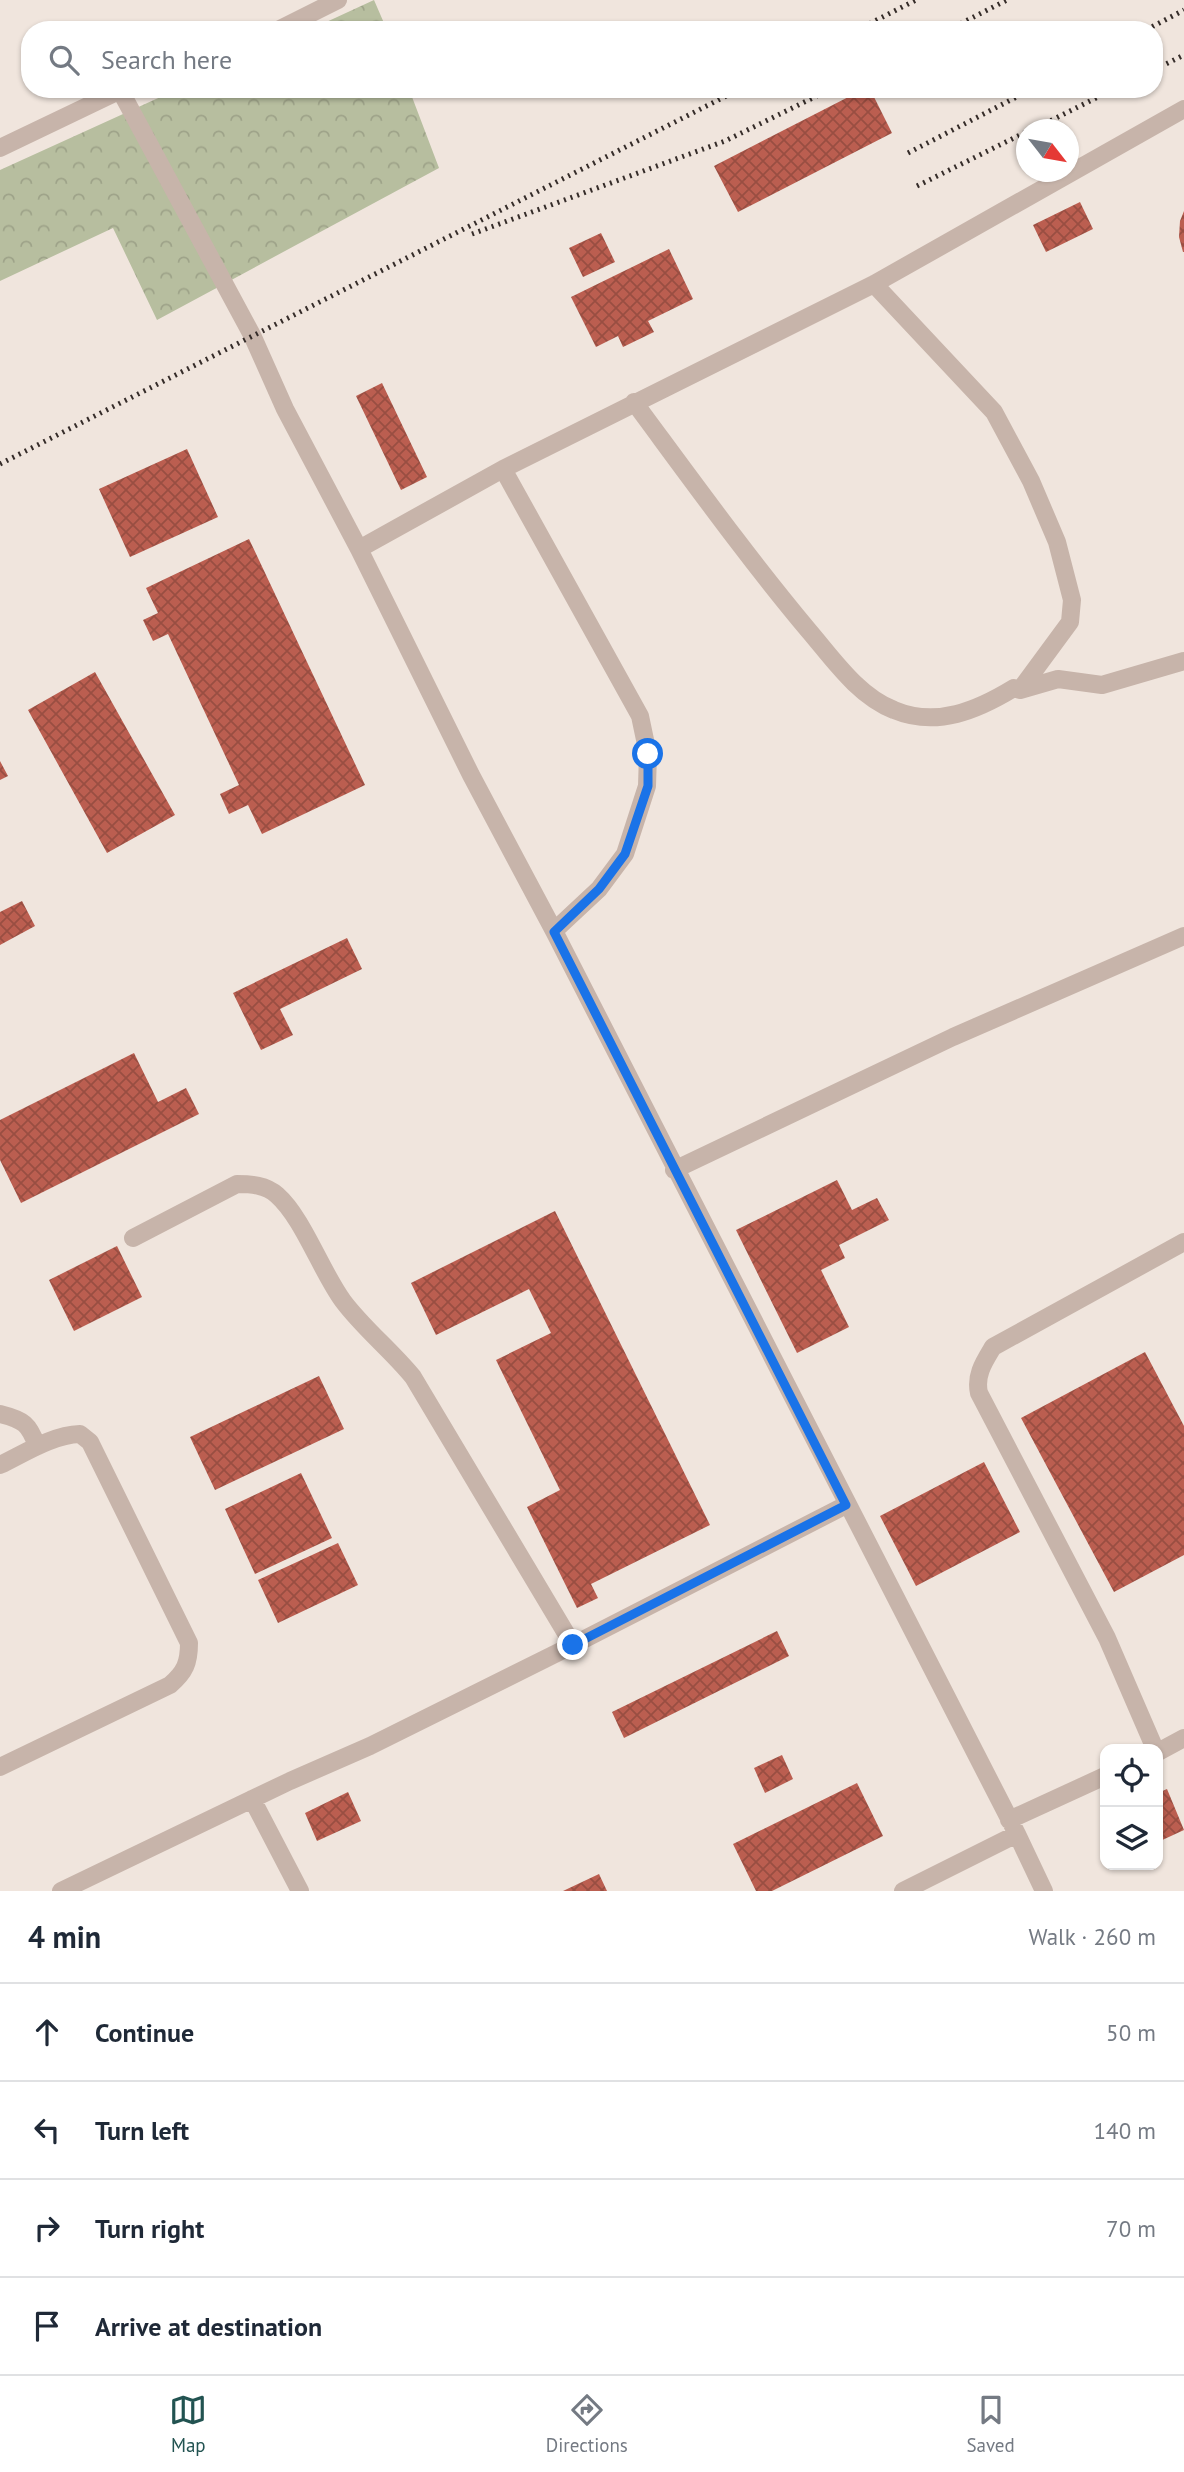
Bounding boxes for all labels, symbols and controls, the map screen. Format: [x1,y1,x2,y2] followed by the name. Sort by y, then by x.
[21,21,1163,98] search box
[45,41,83,79] icon: search
[101,43,232,76] text: Search here
[1016,119,1079,182] north arrow
[632,738,663,769] route start
[557,1629,588,1660] route end
[1100,1744,1163,1870] map controls
[1100,1744,1163,1807] button: locate
[1100,1807,1163,1870] button: layers
[28,1917,101,1956] text: 4 min
[1029,1922,1156,1951] text: Walk · 260 m
[28,2013,66,2051] icon: ahead
[95,2016,194,2049] text: Continue
[1106,2018,1156,2047] text: 50 m
[28,2111,66,2149] icon: left
[95,2114,189,2147] text: Turn left
[1094,2116,1156,2145] text: 140 m
[28,2209,66,2247] icon: right
[95,2212,204,2245] text: Turn right
[1106,2214,1156,2243] text: 70 m
[28,2307,66,2345] icon: arrive
[95,2310,322,2343] text: Arrive at destination
[169,2391,207,2457] tab: Map
[546,2391,628,2457] tab: Directions
[966,2391,1015,2457] tab: Saved

